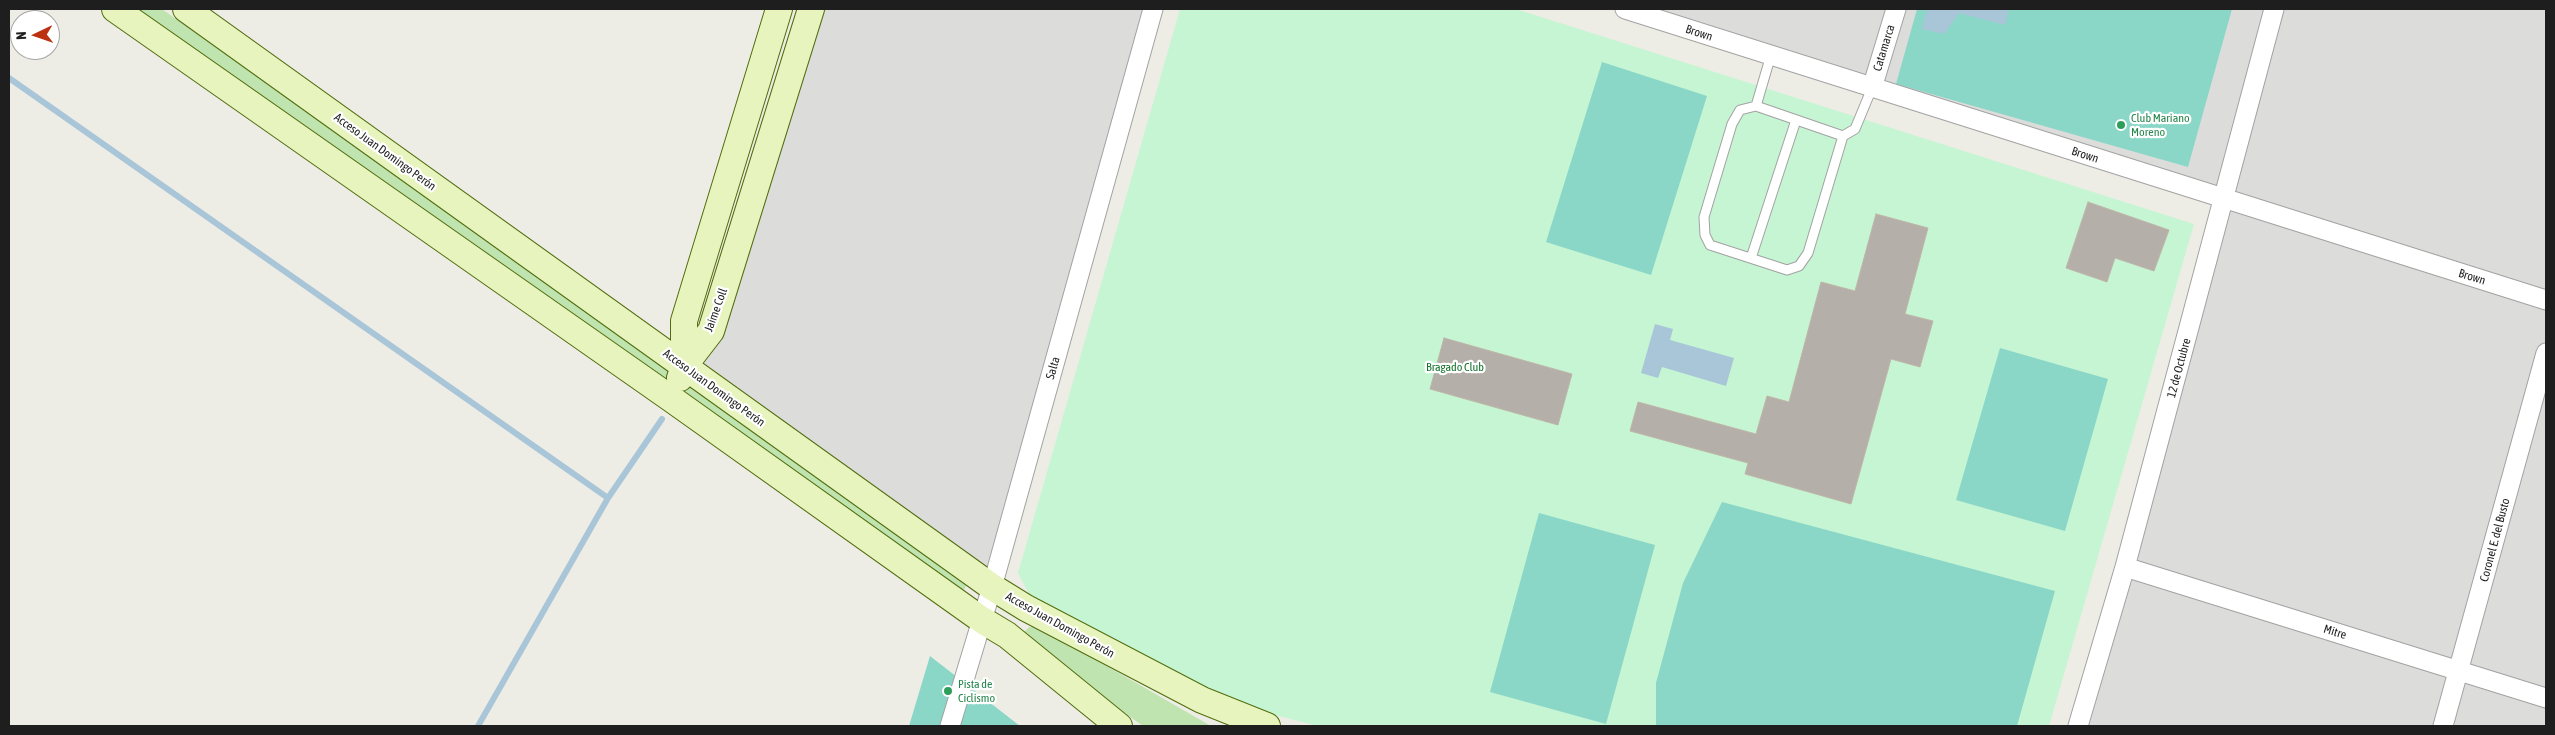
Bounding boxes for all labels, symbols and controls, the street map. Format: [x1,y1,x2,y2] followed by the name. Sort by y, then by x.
[10,10,60,60] north arrow
[1684,22,1714,44] street label: Brown
[1870,23,1898,73] street label: Catamarca
[13,31,29,40] text: N
[331,110,439,194] street label: Acceso Juan Domingo Perón
[2131,111,2190,139] place label: Club Mariano Moreno
[2115,119,2127,131] marker: Club Mariano Moreno
[2070,144,2100,166] street label: Brown
[2457,266,2487,288] street label: Brown
[701,286,731,334] street label: Jaime Coll
[2164,337,2194,399] street label: 12 de Octubre
[660,346,768,430] street label: Acceso Juan Domingo Perón
[1043,355,1063,381] street label: Salta
[1426,360,1484,374] park label: Bragado Club
[2477,497,2513,583] street label: Coronel E. del Busto
[1003,589,1117,661] street label: Acceso Juan Domingo Perón
[2322,622,2348,642] street label: Mitre
[958,677,995,705] place label: Pista de Ciclismo
[942,685,954,697] marker: Pista de Ciclismo

